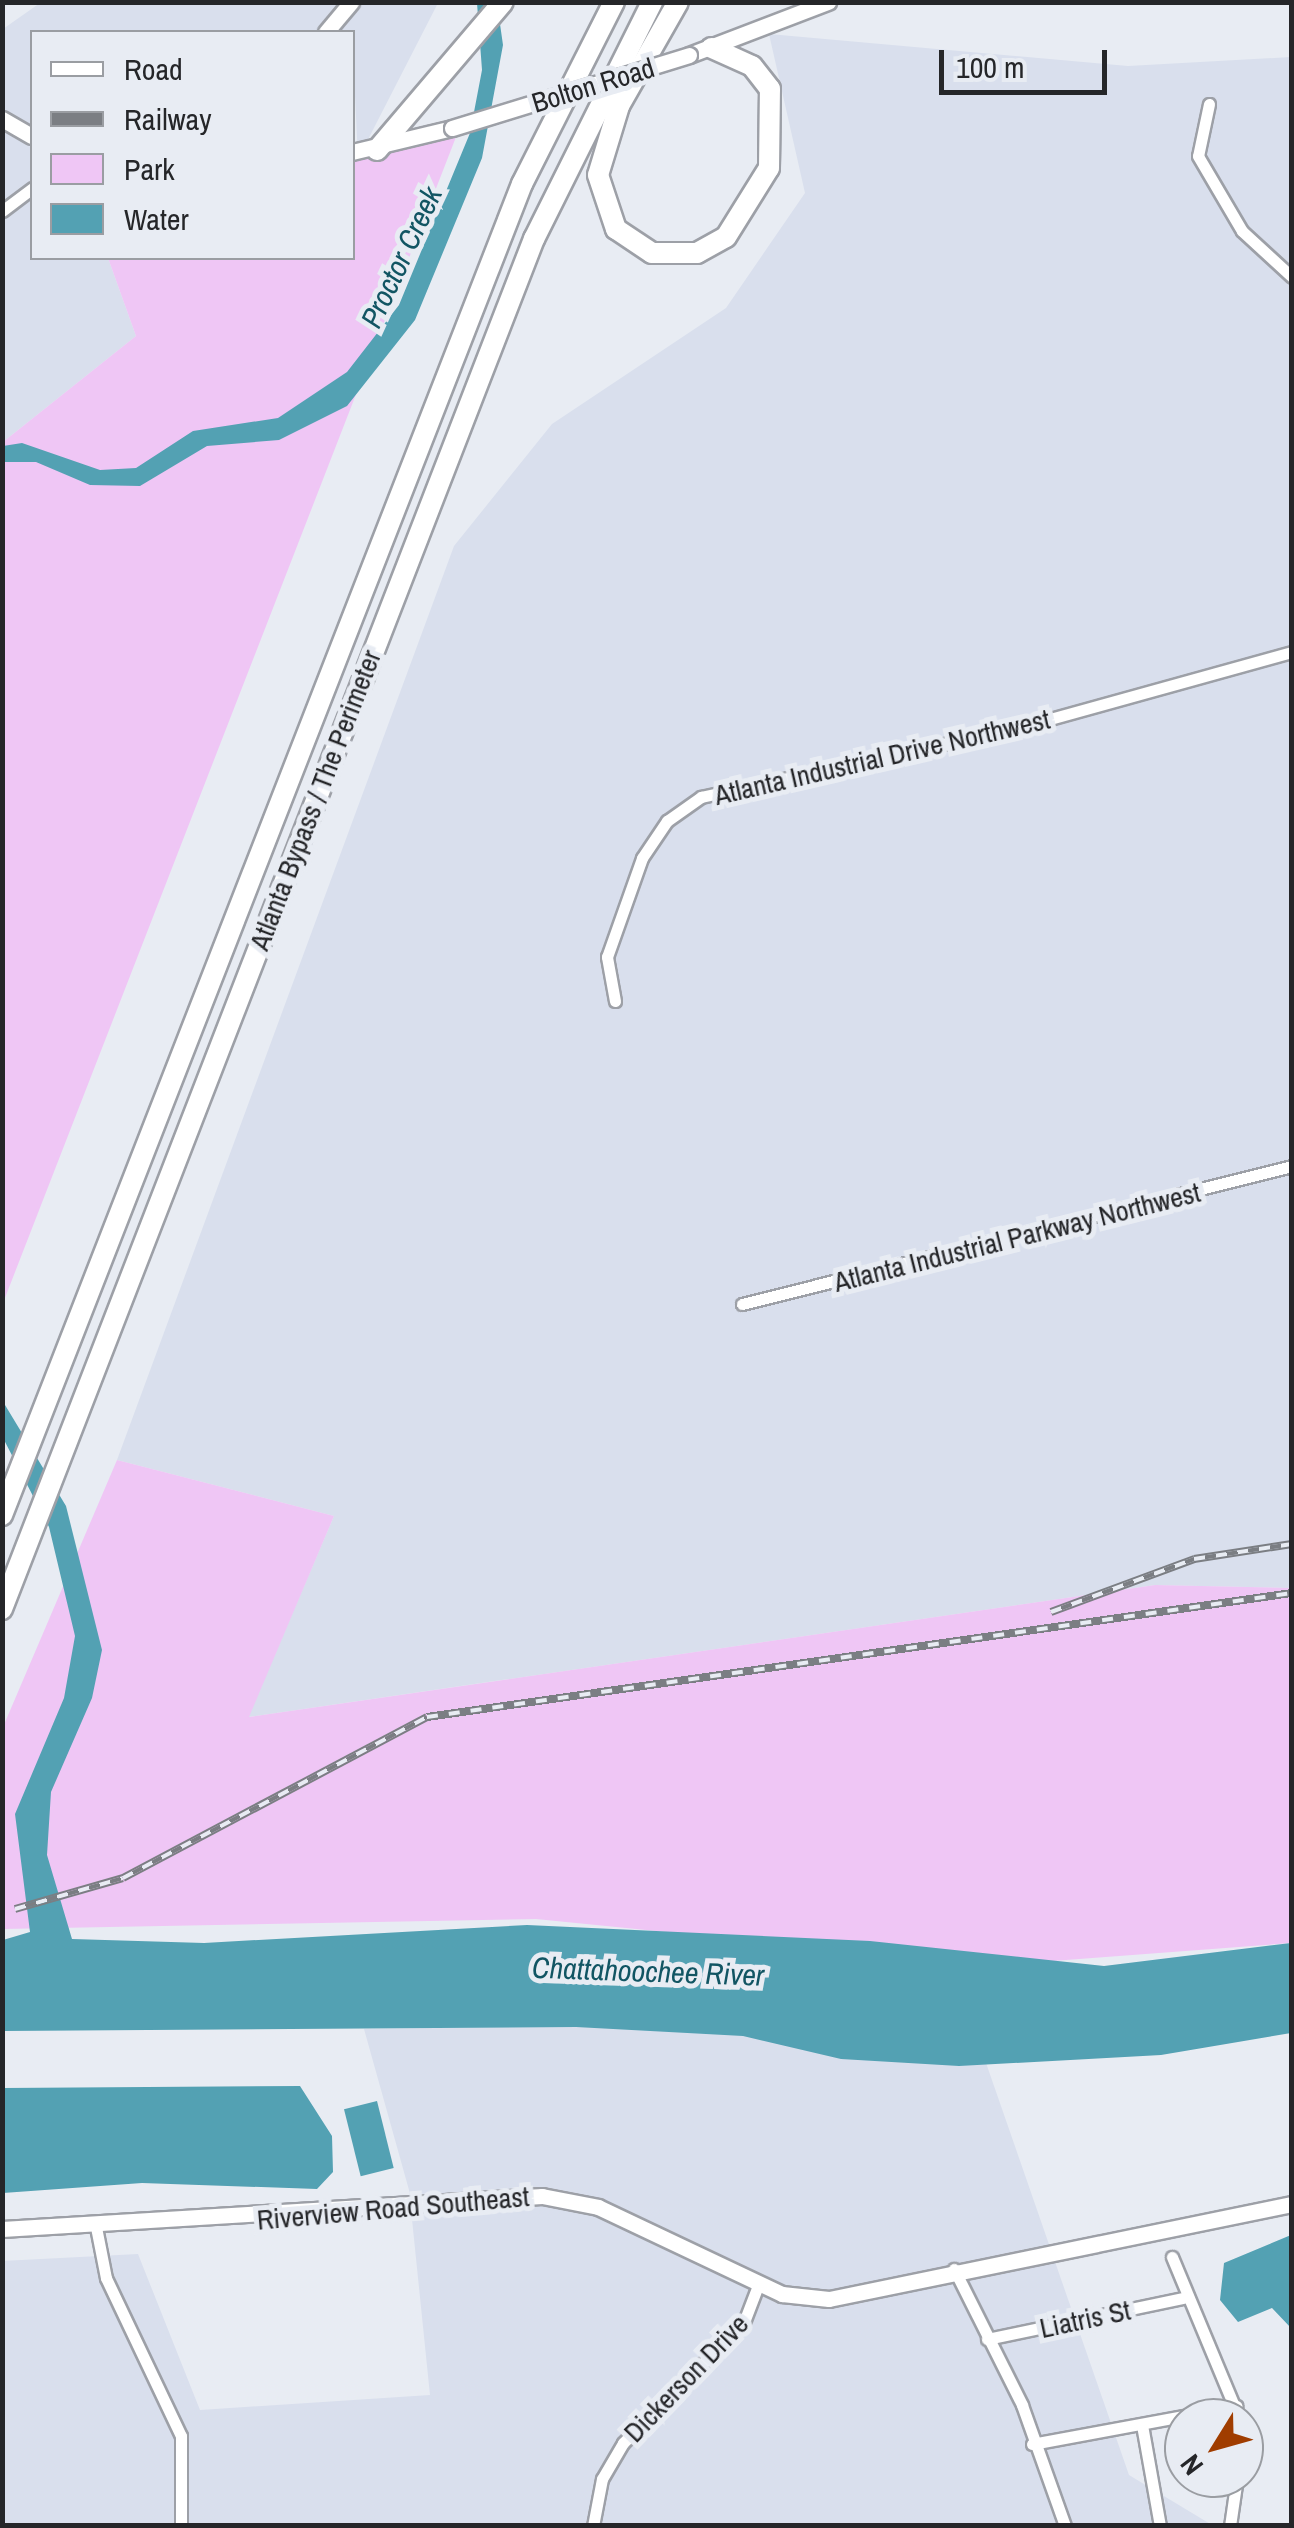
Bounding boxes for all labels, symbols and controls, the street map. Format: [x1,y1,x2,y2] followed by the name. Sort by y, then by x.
[30,30,355,260] legend
[944,30,1112,92] scale bar
[956,47,1024,87] text: 100 m
[124,49,183,89] text: Road
[528,50,658,120] street label: Bolton Road
[124,99,211,139] text: Railway
[124,149,175,189] text: Park
[353,181,449,333] water label: Proctor Creek
[124,199,189,239] text: Water
[242,645,388,955] street label: Atlanta Bypass / The Perimeter
[711,702,1053,812] street label: Atlanta Industrial Drive Northwest
[830,1175,1204,1299] street label: Atlanta Industrial Parkway Northwest
[531,1949,765,1993] water label: Chattahoochee River
[255,2179,531,2237] street label: Riverview Road Southeast
[1037,2293,1133,2345] street label: Liatris St
[617,2307,755,2449] street label: Dickerson Drive
[1164,2398,1264,2498] north arrow
[1171,2447,1212,2483] text: N

